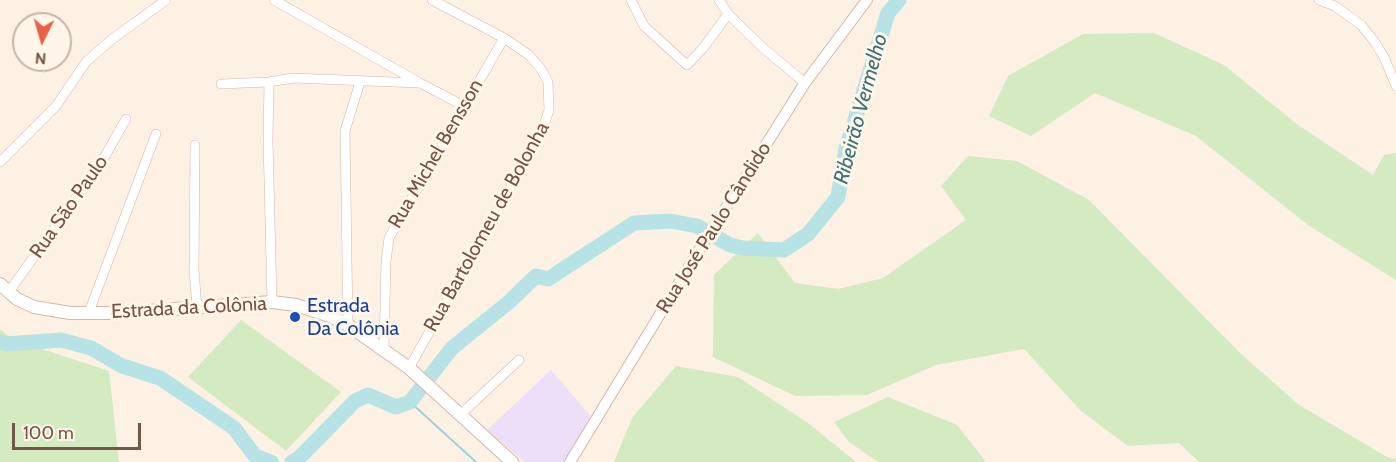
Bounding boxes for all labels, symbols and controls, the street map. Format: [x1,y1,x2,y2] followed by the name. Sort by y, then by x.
[12,12,72,72] north arrow
[829,31,893,187] water label: Ribeirão Vermelho
[34,48,47,68] text: N
[384,75,488,233] street label: Rua Michel Bensson
[419,118,555,336] street label: Rua Bartolomeu de Bolonha
[652,138,776,318] street label: Rua José Paulo Cândido
[25,151,113,263] street label: Rua São Paulo
[111,292,267,324] street label: Estrada da Colônia
[307,294,399,341] place label: Estrada Da Colônia
[288,310,302,324] marker: Estrada Da Colônia
[15,411,144,449] scale bar
[23,422,74,444] text: 100 m

